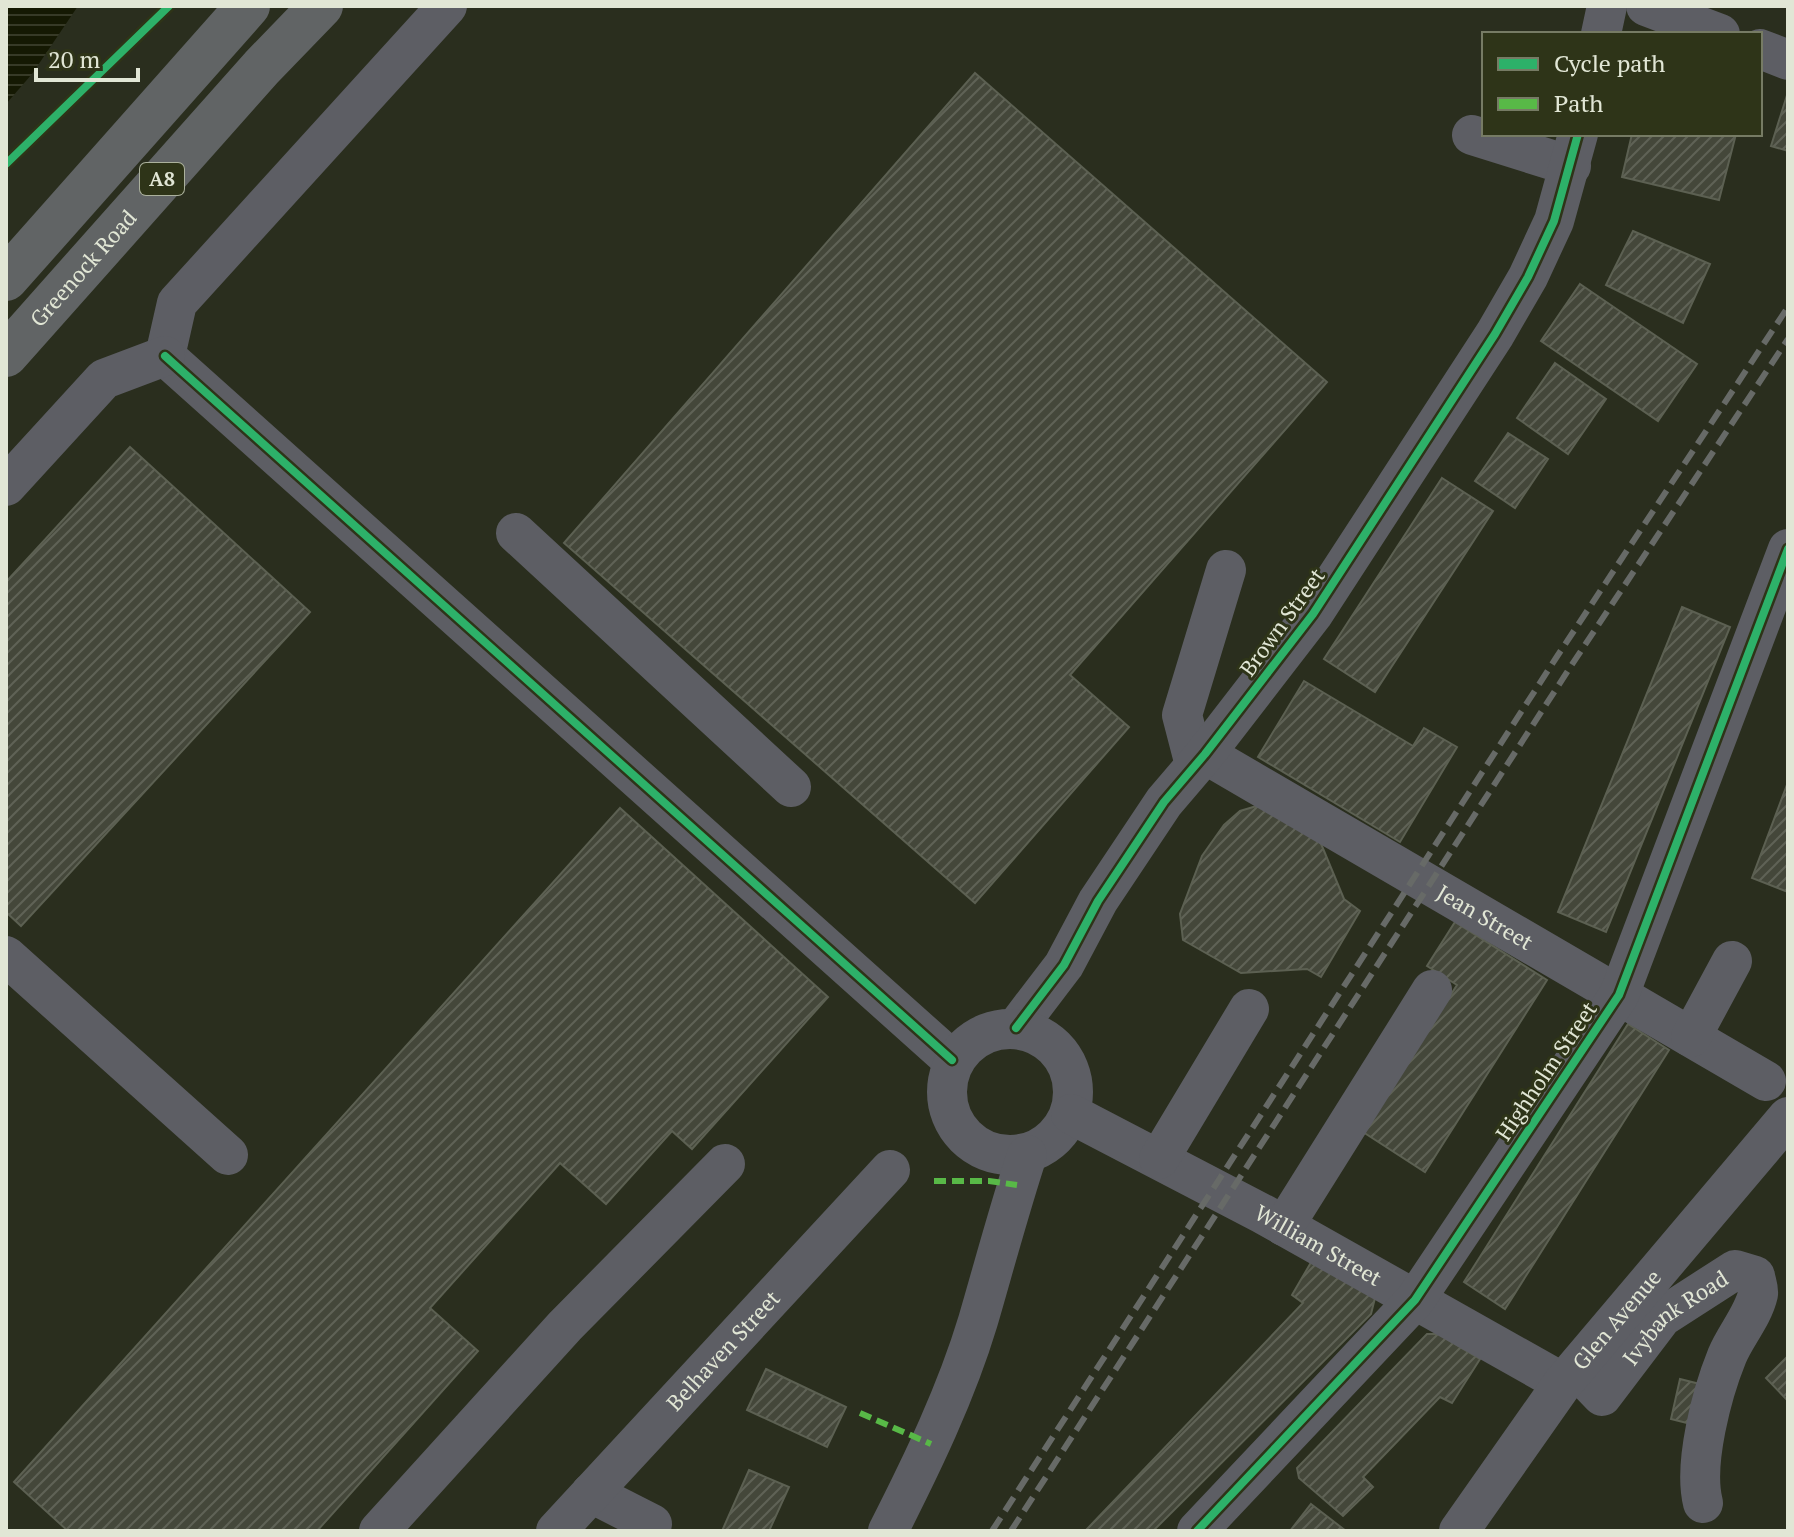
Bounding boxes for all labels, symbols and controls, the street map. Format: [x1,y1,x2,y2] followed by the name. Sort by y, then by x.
[36,32,138,82] scale bar
[1482,32,1762,136] legend
[48,43,100,75] text: 20 m
[1554,47,1665,79] text: Cycle path
[1554,87,1603,119] text: Path
[140,163,184,195] road number: A8
[23,203,142,333] street label: Greenock Road
[1233,562,1331,682] street label: Brown Street
[1432,877,1539,956] street label: Jean Street
[1488,996,1603,1146] street label: Highholm Street
[1250,1197,1387,1292] street label: William Street
[1566,1263,1667,1376] street label: Glen Avenue
[1616,1263,1733,1371] street label: Ivybank Road
[660,1284,786,1417] street label: Belhaven Street

